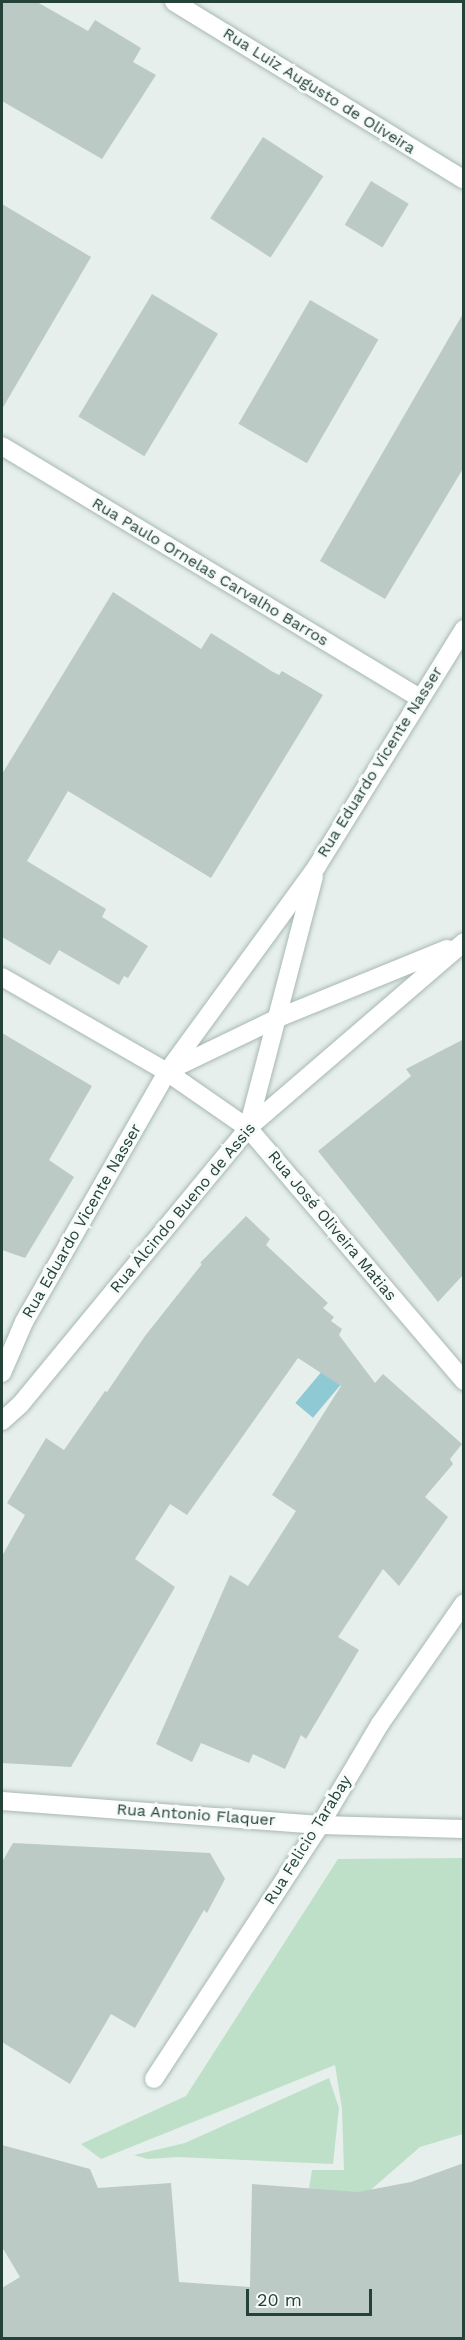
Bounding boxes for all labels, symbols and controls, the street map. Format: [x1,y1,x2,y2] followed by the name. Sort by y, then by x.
[219,23,419,159] street label: Rua Luiz Augusto de Oliveira
[88,494,332,650] street label: Rua Paulo Ornelas Carvalho Barros
[313,663,447,861] street label: Rua Eduardo Vicente Nasser
[106,1118,260,1298] street label: Rua Alcindo Bueno de Assis
[18,1120,146,1322] street label: Rua Eduardo Vicente Nasser
[263,1147,401,1305] street label: Rua José Oliveira Matias
[260,1771,356,1909] street label: Rua Felicio Tarabay
[115,1800,277,1830] street label: Rua Antonio Flaquer
[249,2277,375,2315] scale bar
[257,2289,302,2310] text: 20 m

